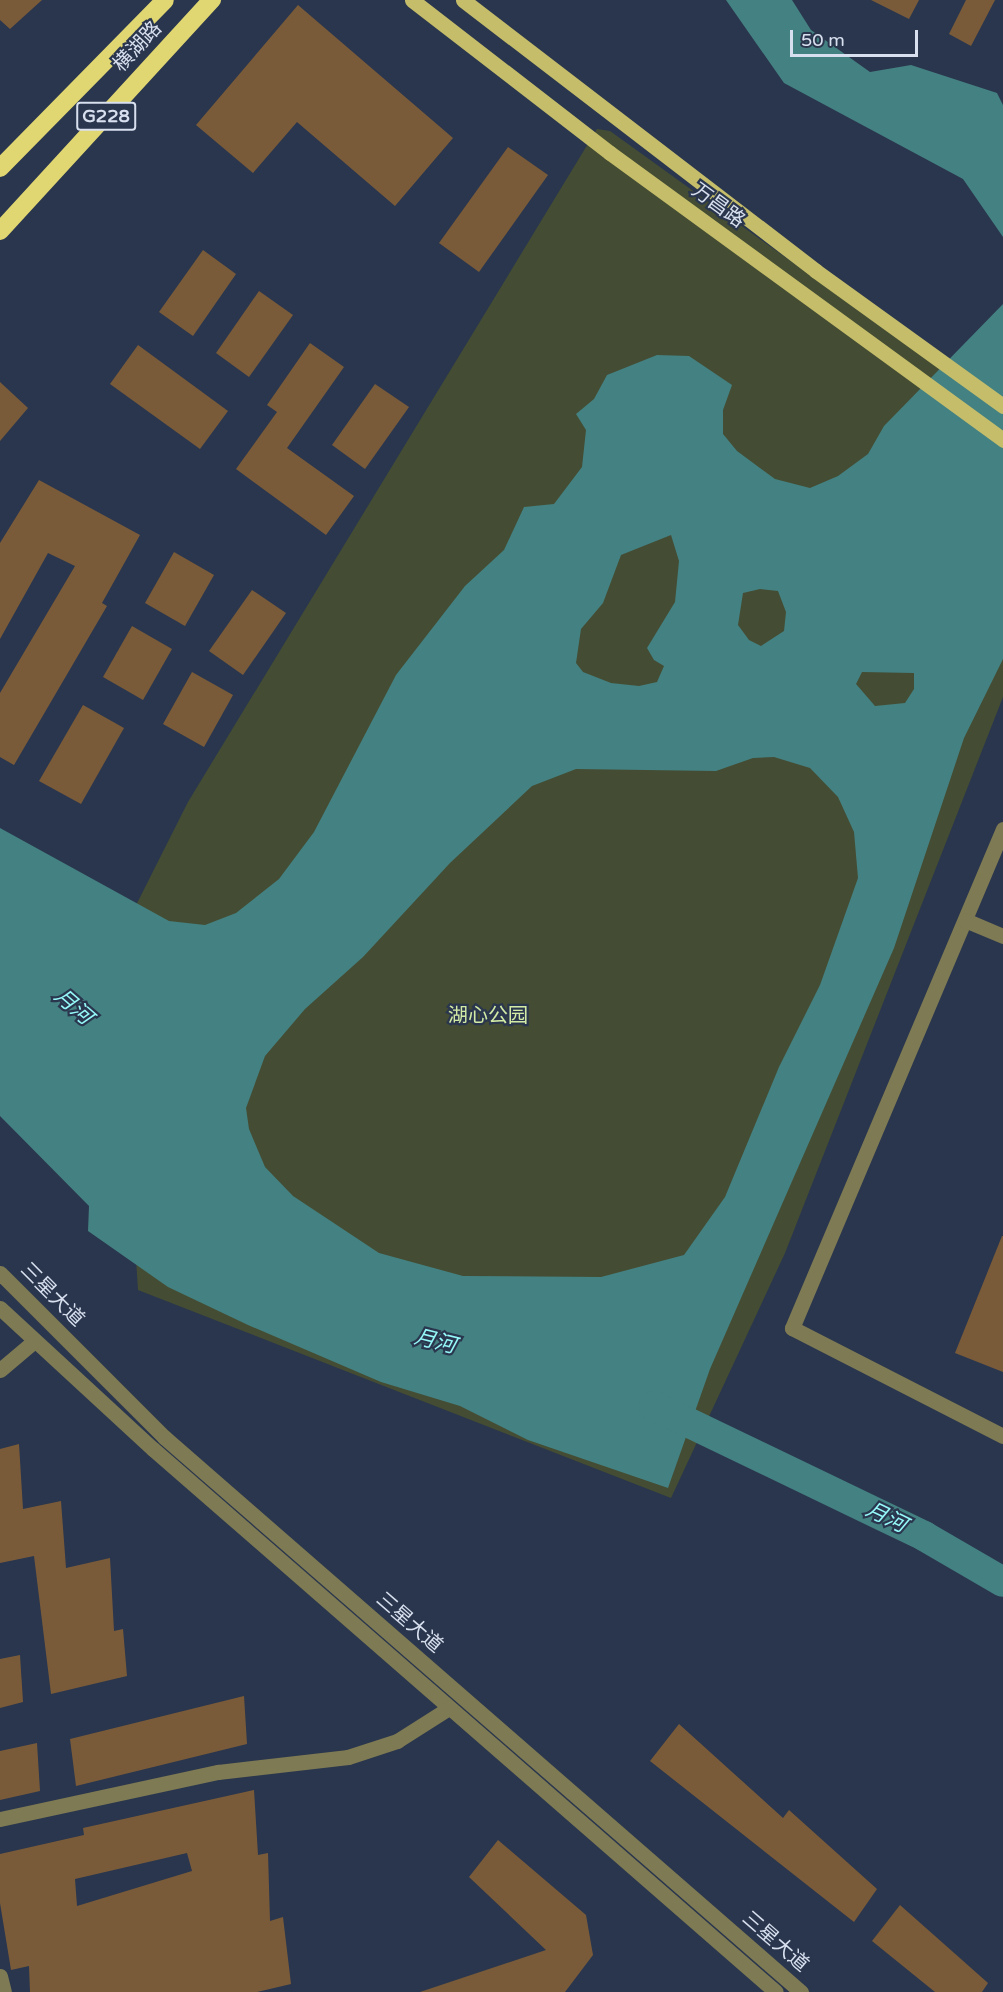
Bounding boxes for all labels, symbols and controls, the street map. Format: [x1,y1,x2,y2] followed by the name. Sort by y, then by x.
[109,17,167,77] street label: 横湖路
[793,18,920,56] scale bar
[801,29,845,51] text: 50 m
[76,101,136,131] road number: G228
[687,179,749,233] street label: 万昌路
[49,984,97,1030] water label: 月河
[448,1004,528,1028] park label: 湖心公园
[15,1258,89,1332] street label: 三星大道
[412,1325,458,1359] water label: 月河
[862,1497,910,1539] water label: 月河
[371,1588,447,1658] street label: 三星大道
[737,1907,813,1977] street label: 三星大道

